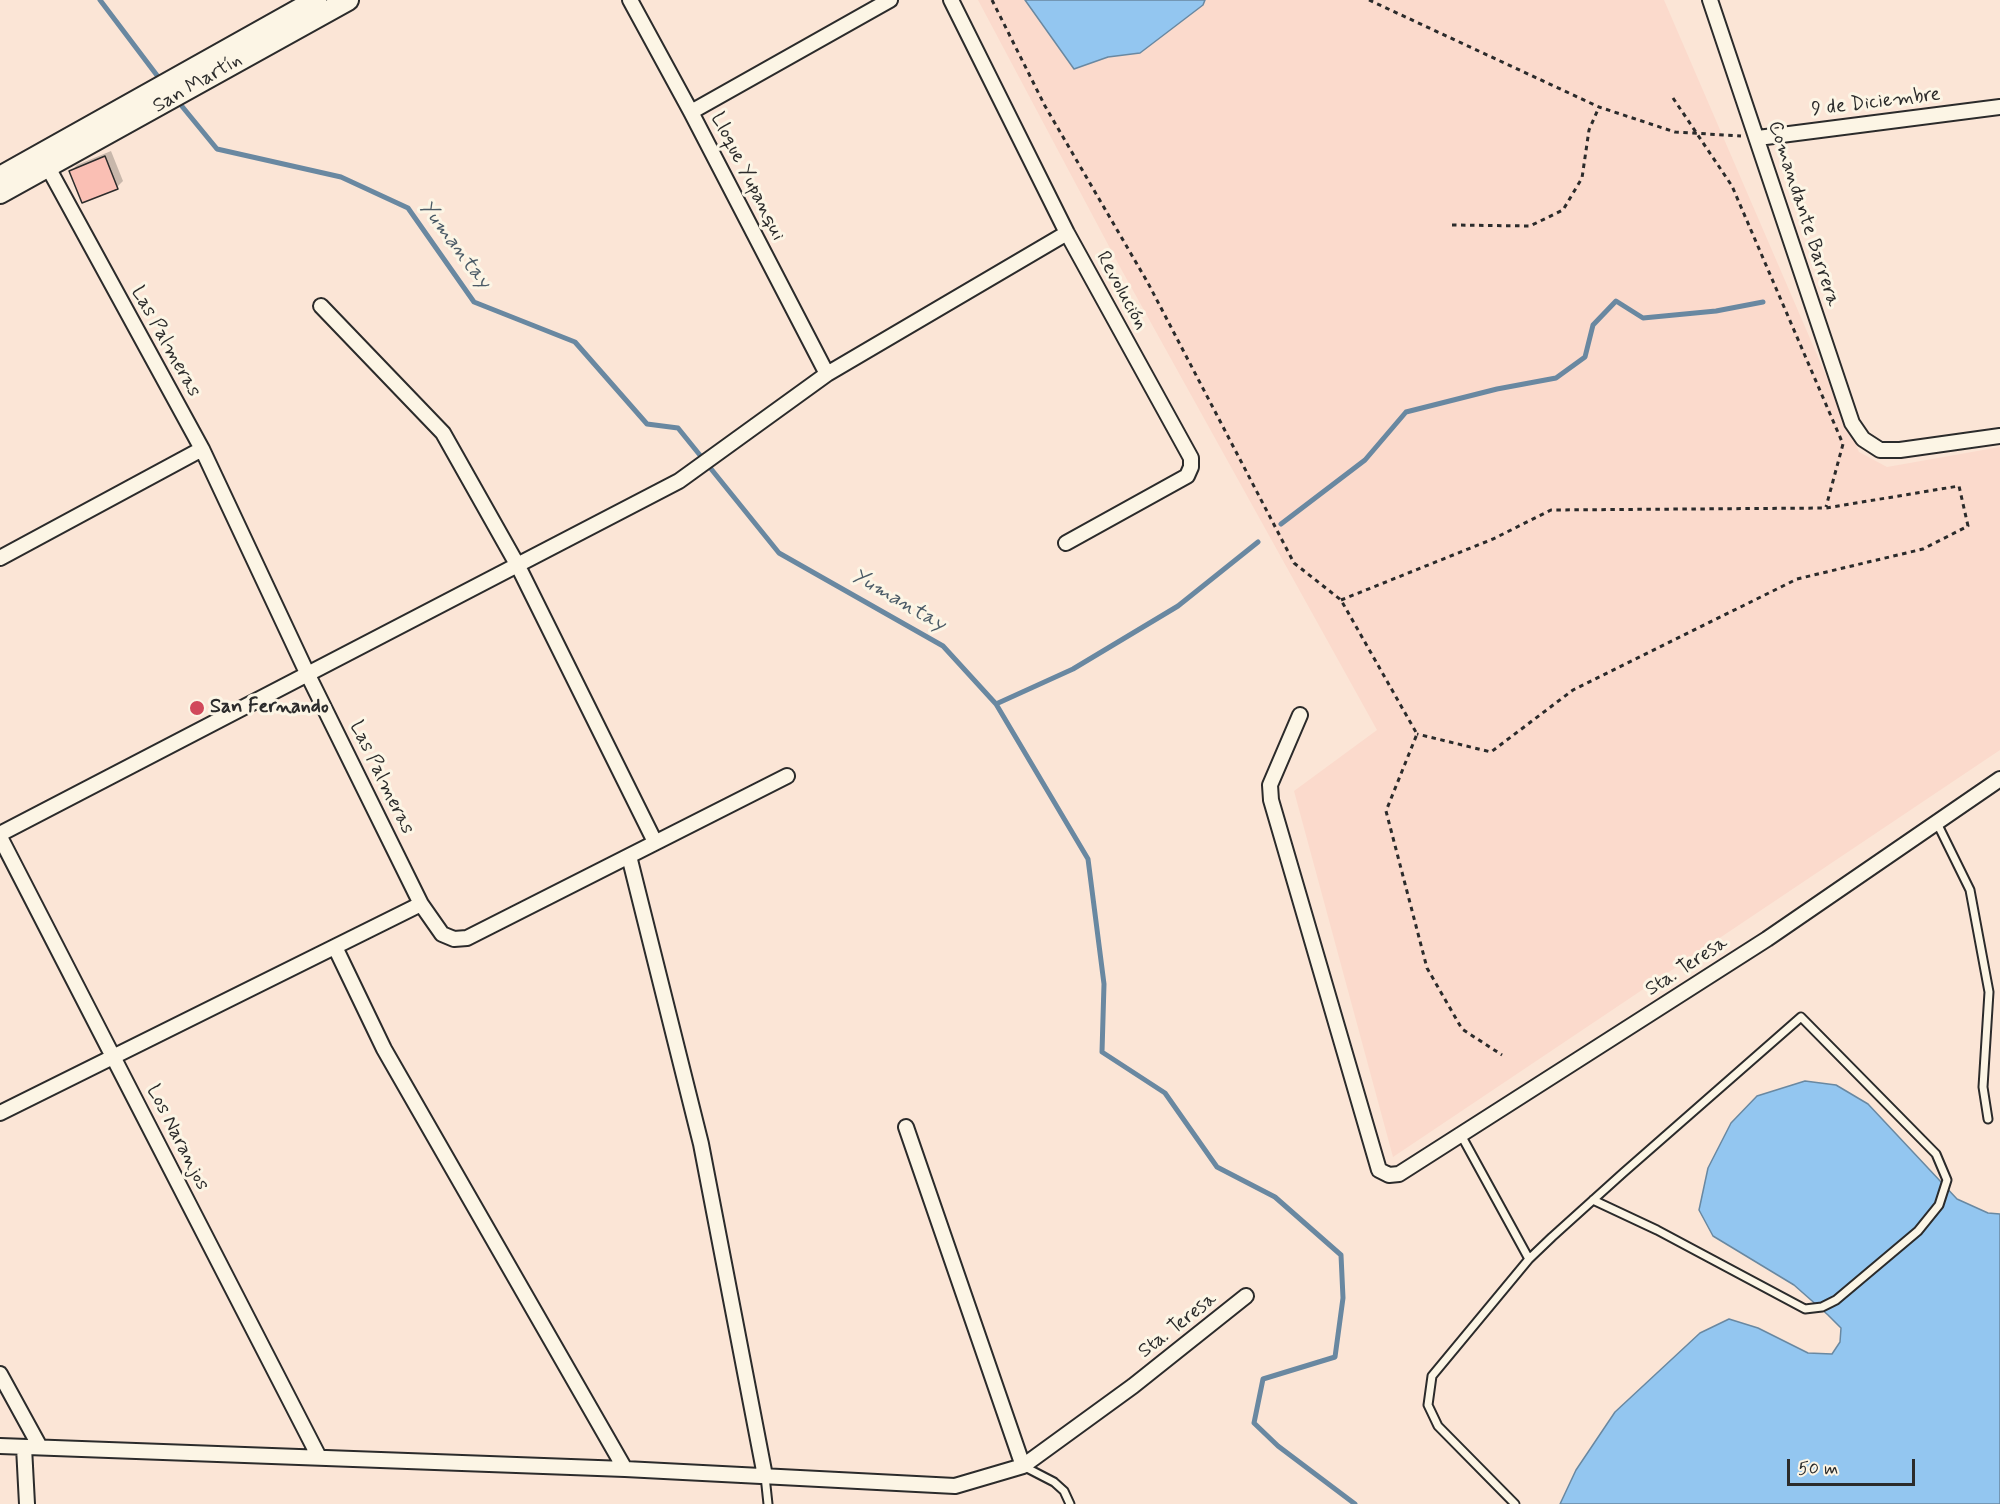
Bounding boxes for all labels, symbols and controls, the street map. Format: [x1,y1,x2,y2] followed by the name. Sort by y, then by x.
[149,49,247,119] street label: San Martín
[1810,83,1942,123] street label: 9 de Diciembre
[704,109,790,245] street label: Lloque Yupanqui
[1762,118,1844,310] street label: Comandante Barrera
[412,196,496,294] water label: Yumantay
[1090,248,1152,334] street label: Revolución
[125,282,205,402] street label: Las Palmeras
[846,564,950,638] water label: Yumantay
[210,696,329,720] place label: San Fernando
[188,699,206,717] marker: San Fernando
[343,718,419,838] street label: Las Palmeras
[1641,932,1733,1002] street label: Sta. Teresa
[140,1081,214,1195] street label: Los Naranjos
[1134,1288,1222,1364] street label: Sta. Teresa
[1790,1447,1918,1485] scale bar
[1798,1457,1838,1481] text: 50 m

